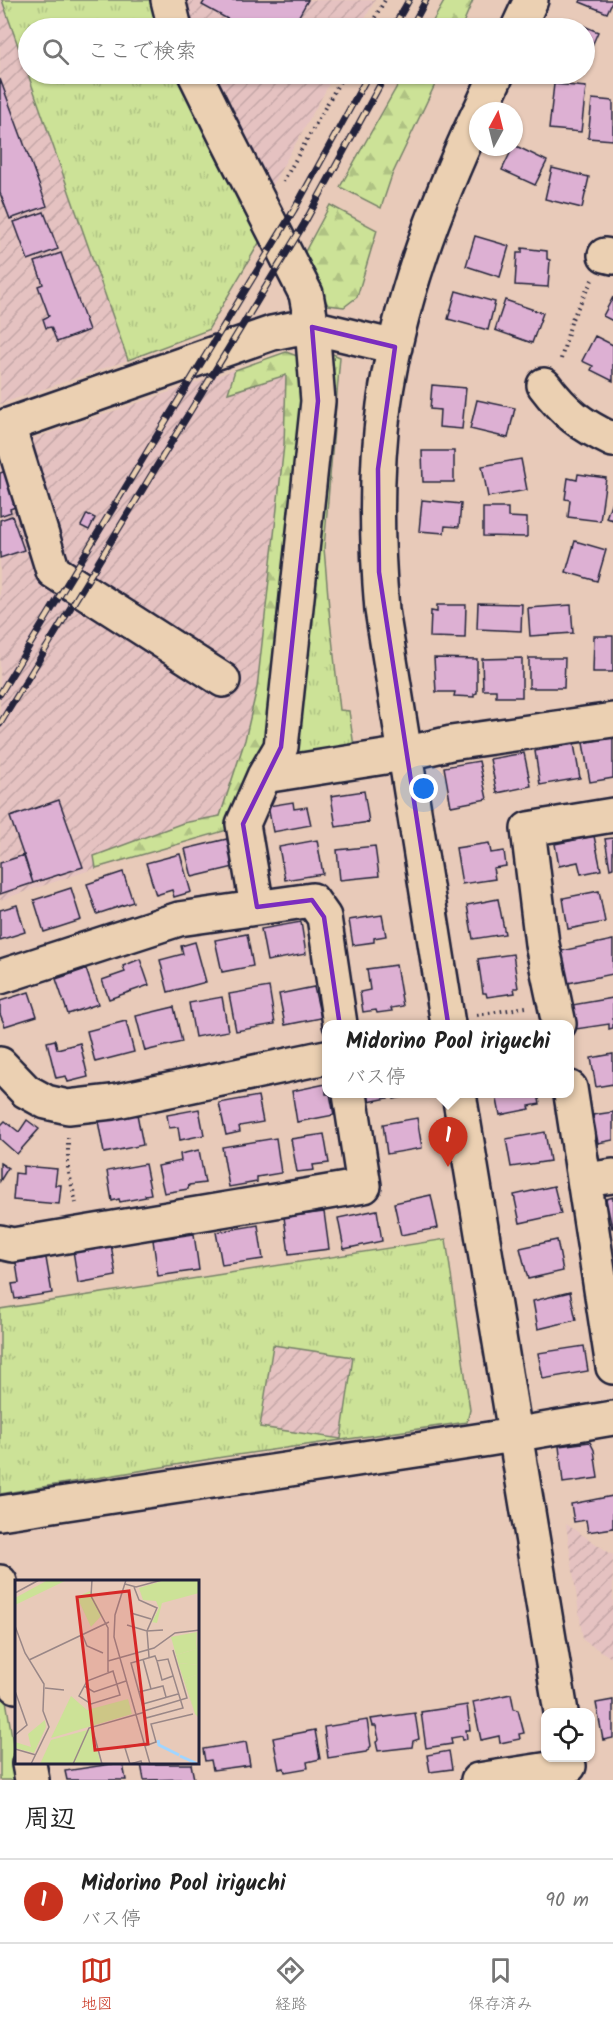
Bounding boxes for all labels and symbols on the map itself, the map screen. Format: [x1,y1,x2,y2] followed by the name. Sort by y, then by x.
[469,102,523,156] north arrow
[409,774,438,803] your location
[428,1118,468,1167] pin: 1
[15,1580,200,1765] inset map

